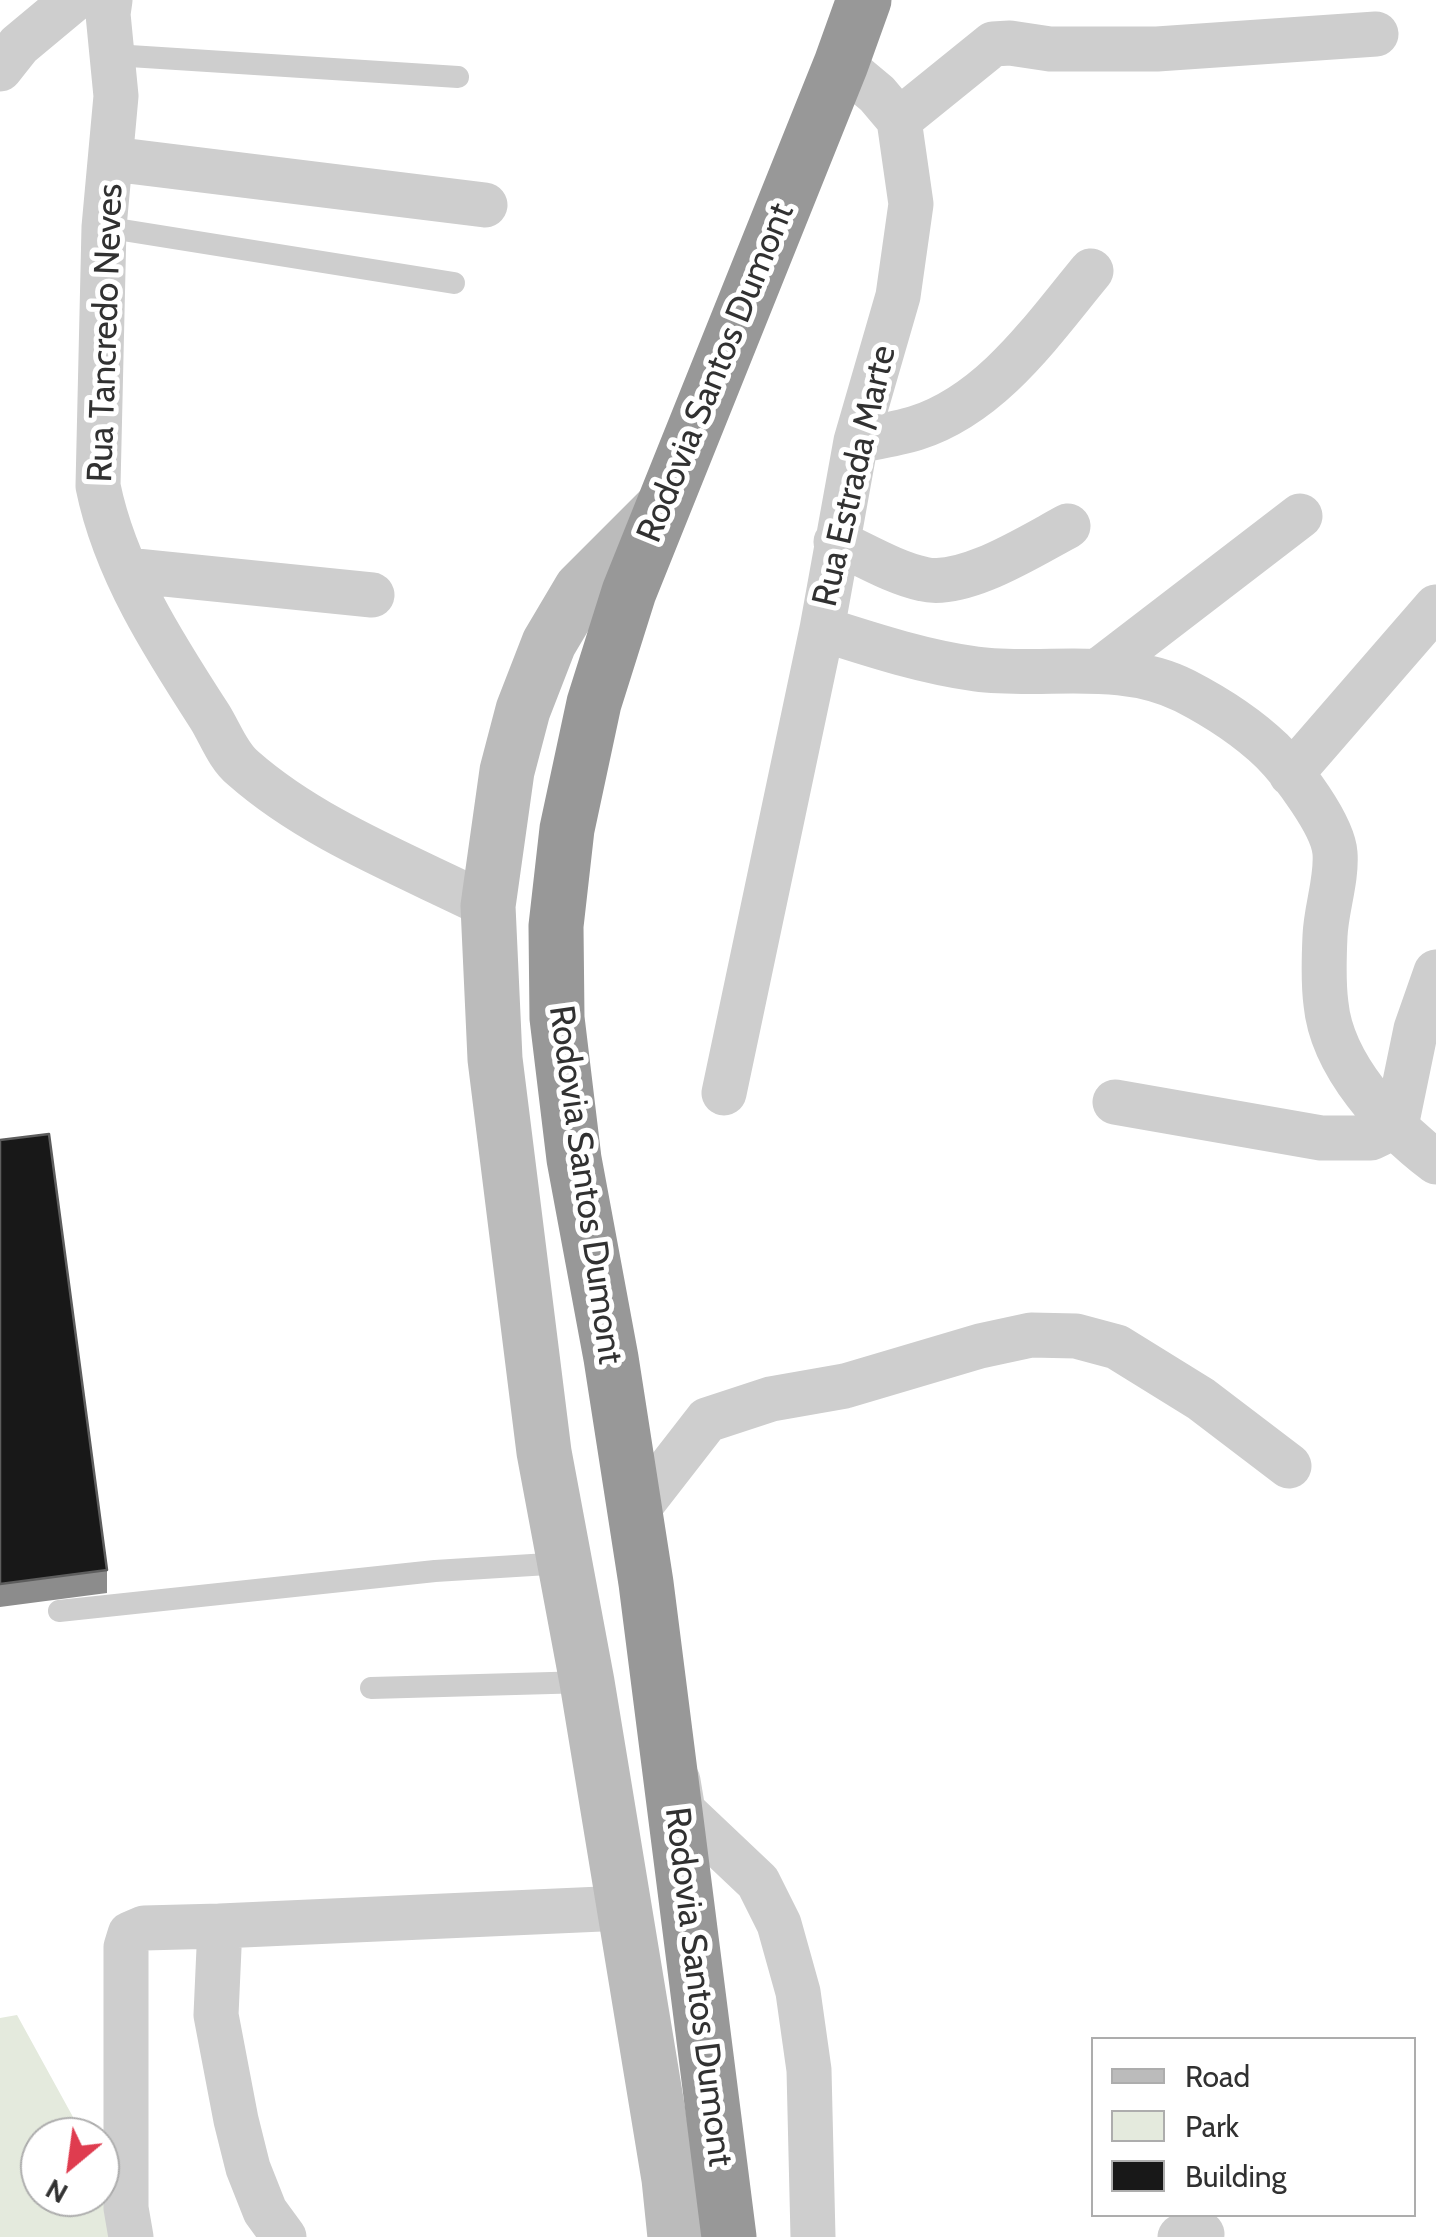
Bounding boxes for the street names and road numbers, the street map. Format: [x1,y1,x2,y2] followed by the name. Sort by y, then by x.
[80,183,132,483] street label: Rua Tancredo Neves
[629,197,803,549] street label: Rodovia Santos Dumont
[805,341,905,611] street label: Rua Estrada Marte
[539,1003,631,1367] street label: Rodovia Santos Dumont
[655,1805,741,2169] street label: Rodovia Santos Dumont

